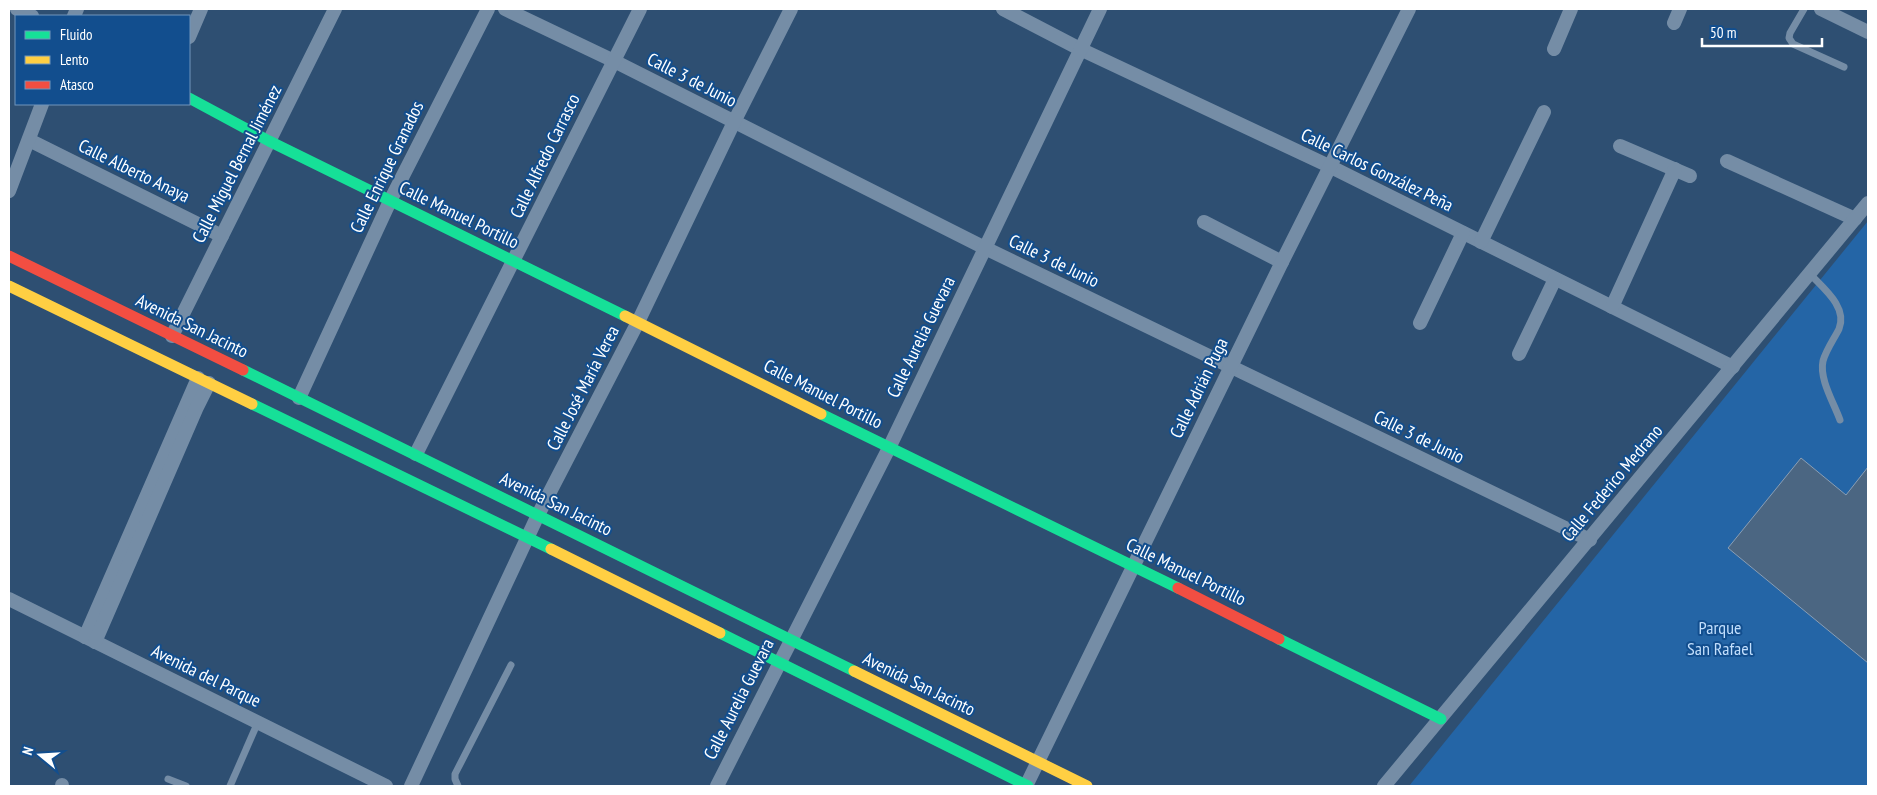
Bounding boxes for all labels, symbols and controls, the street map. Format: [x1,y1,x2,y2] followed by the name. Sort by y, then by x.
[15,15,190,105] legend
[1702,15,1822,47] scale bar
[1710,23,1736,42] text: 50 m
[60,25,92,44] text: Fluido
[644,47,741,112] street label: Calle 3 de Junio
[60,50,89,69] text: Lento
[60,75,94,94] text: Atasco
[187,81,286,247] street label: Calle Miguel Bernal Jiménez
[504,90,585,222] street label: Calle Alfredo Carrasco
[345,97,428,236] street label: Calle Enrique Granados
[1297,123,1457,216] street label: Calle Carlos González Peña
[75,134,194,207] street label: Calle Alberto Anaya
[396,176,523,254] street label: Calle Manuel Portillo
[1005,229,1103,292] street label: Calle 3 de Junio
[881,272,960,401] street label: Calle Aurelia Guevara
[132,288,252,363] street label: Avenida San Jacinto
[541,322,624,454] street label: Calle José María Verea
[1164,334,1233,442] street label: Calle Adrián Puga
[760,354,887,434] street label: Calle Manuel Portillo
[1370,405,1468,468] street label: Calle 3 de Junio
[1556,419,1667,546] street label: Calle Federico Medrano
[496,466,616,541] street label: Avenida San Jacinto
[1123,533,1250,611] street label: Calle Manuel Portillo
[1687,616,1754,660] park label: Parque San Rafael
[698,635,779,763] street label: Calle Aurelia Guevara
[148,639,265,712] street label: Avenida del Parque
[859,646,979,721] street label: Avenida San Jacinto
[15,730,65,780] north arrow
[18,745,37,757] text: N

